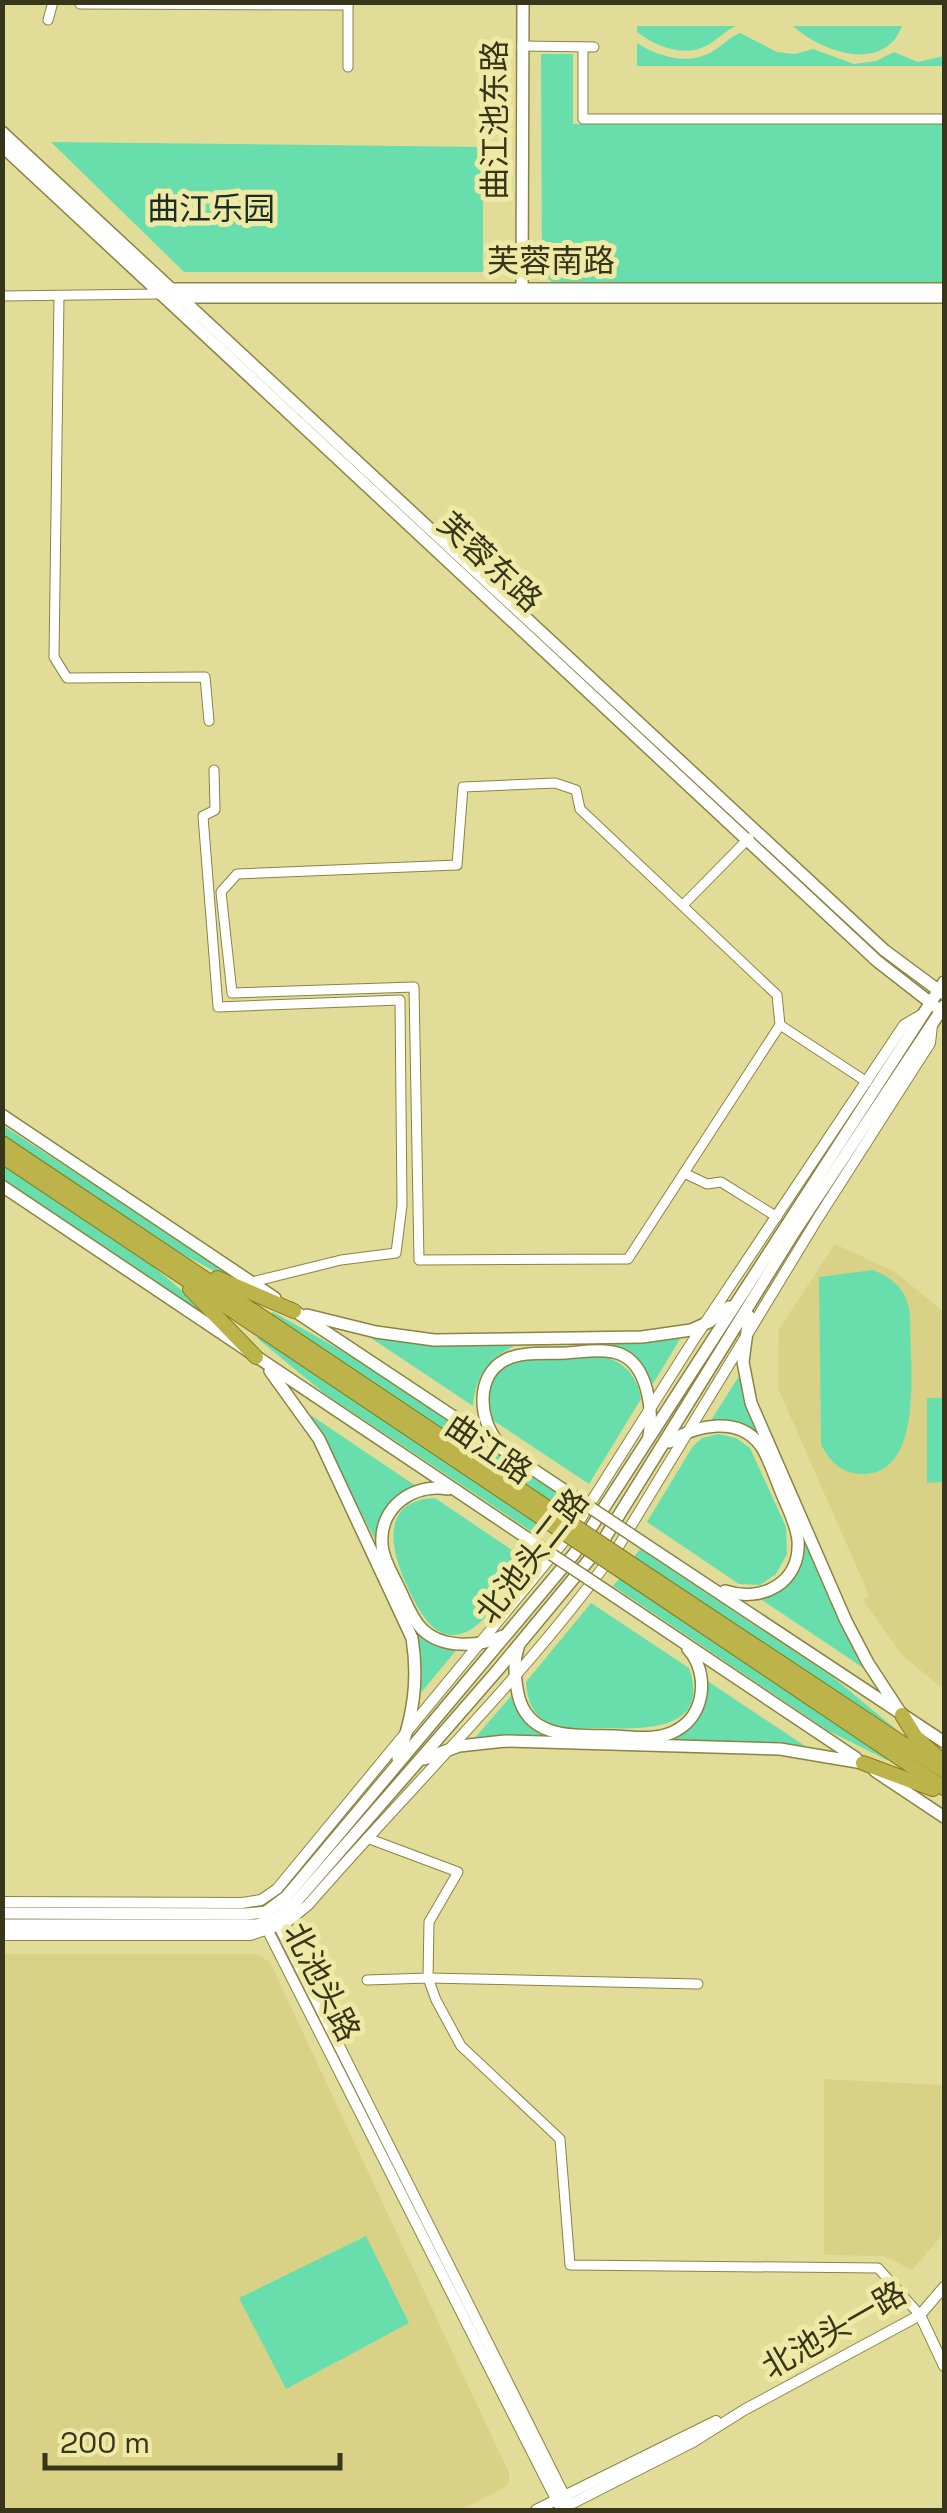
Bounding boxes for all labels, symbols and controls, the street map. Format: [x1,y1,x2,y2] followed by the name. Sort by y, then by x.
[475,40,515,200] street label: 曲江池东路
[147,189,275,229] park label: 曲江乐园
[487,241,615,281] street label: 芙蓉南路
[430,504,550,620] street label: 芙蓉东路
[438,1406,540,1492] street label: 曲江路
[467,1481,597,1631] street label: 北池头二路
[275,1916,369,2048] street label: 北池头路
[755,2273,913,2387] street label: 北池头一路
[45,2408,340,2470] scale bar
[60,2423,150,2462] text: 200 m

